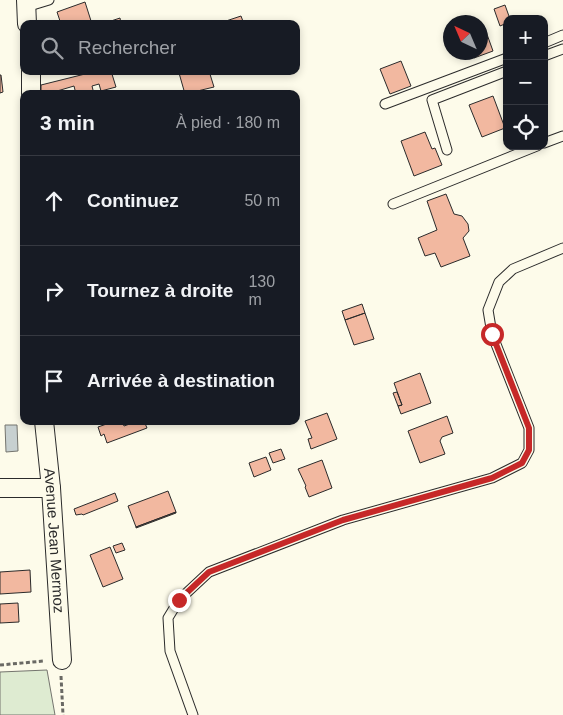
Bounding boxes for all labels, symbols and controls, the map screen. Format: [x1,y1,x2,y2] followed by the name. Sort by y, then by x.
[443,15,488,60] north arrow
[503,15,548,150] map controls
[503,15,548,60] button: +
[20,20,300,75] search box
[38,34,66,62] icon: search
[78,37,176,58] text: Rechercher
[503,60,548,105] button: −
[503,105,548,150] button: locate
[40,111,95,134] text: 3 min
[176,114,280,131] text: À pied · 180 m
[40,187,68,215] icon: ahead
[87,190,179,211] text: Continuez
[244,192,280,209] text: 50 m
[248,273,275,308] text: 130 m
[40,277,68,305] icon: right
[87,280,233,301] text: Tournez à droite
[481,323,504,346] route start
[40,367,68,395] icon: arrive
[87,370,275,391] text: Arrivée à destination
[41,467,68,614] street label: Avenue Jean Mermoz
[168,589,191,612] route end

